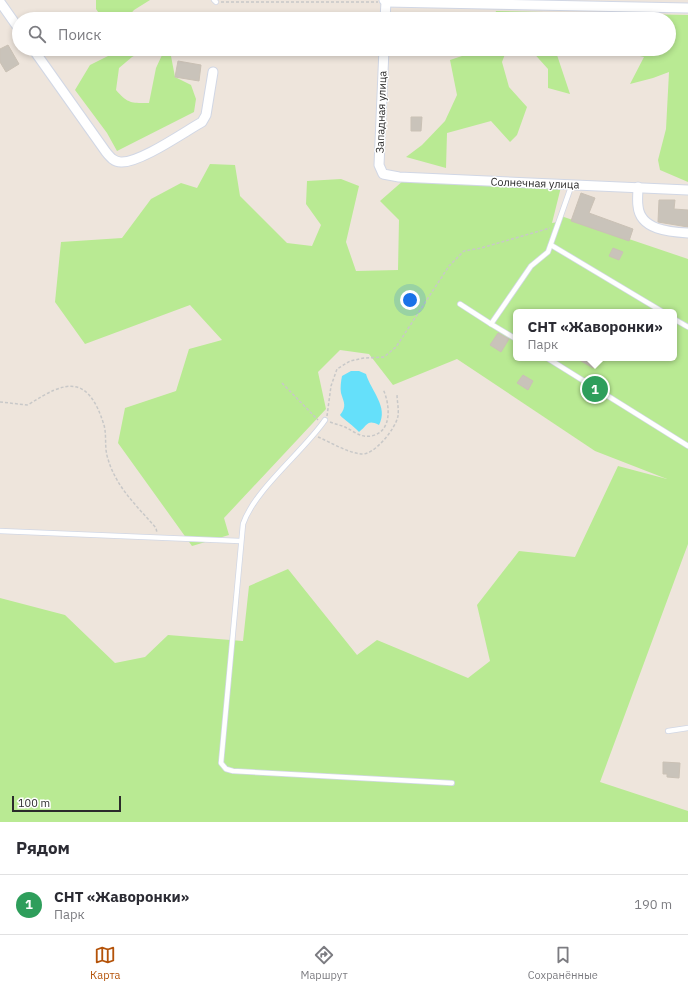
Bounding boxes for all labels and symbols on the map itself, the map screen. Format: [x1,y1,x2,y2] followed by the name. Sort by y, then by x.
[373,70,389,154] street label: Западная улица
[490,174,580,192] street label: Солнечная улица
[400,290,420,310] your location
[582,374,608,404] pin: 1
[12,794,121,813] scale bar

